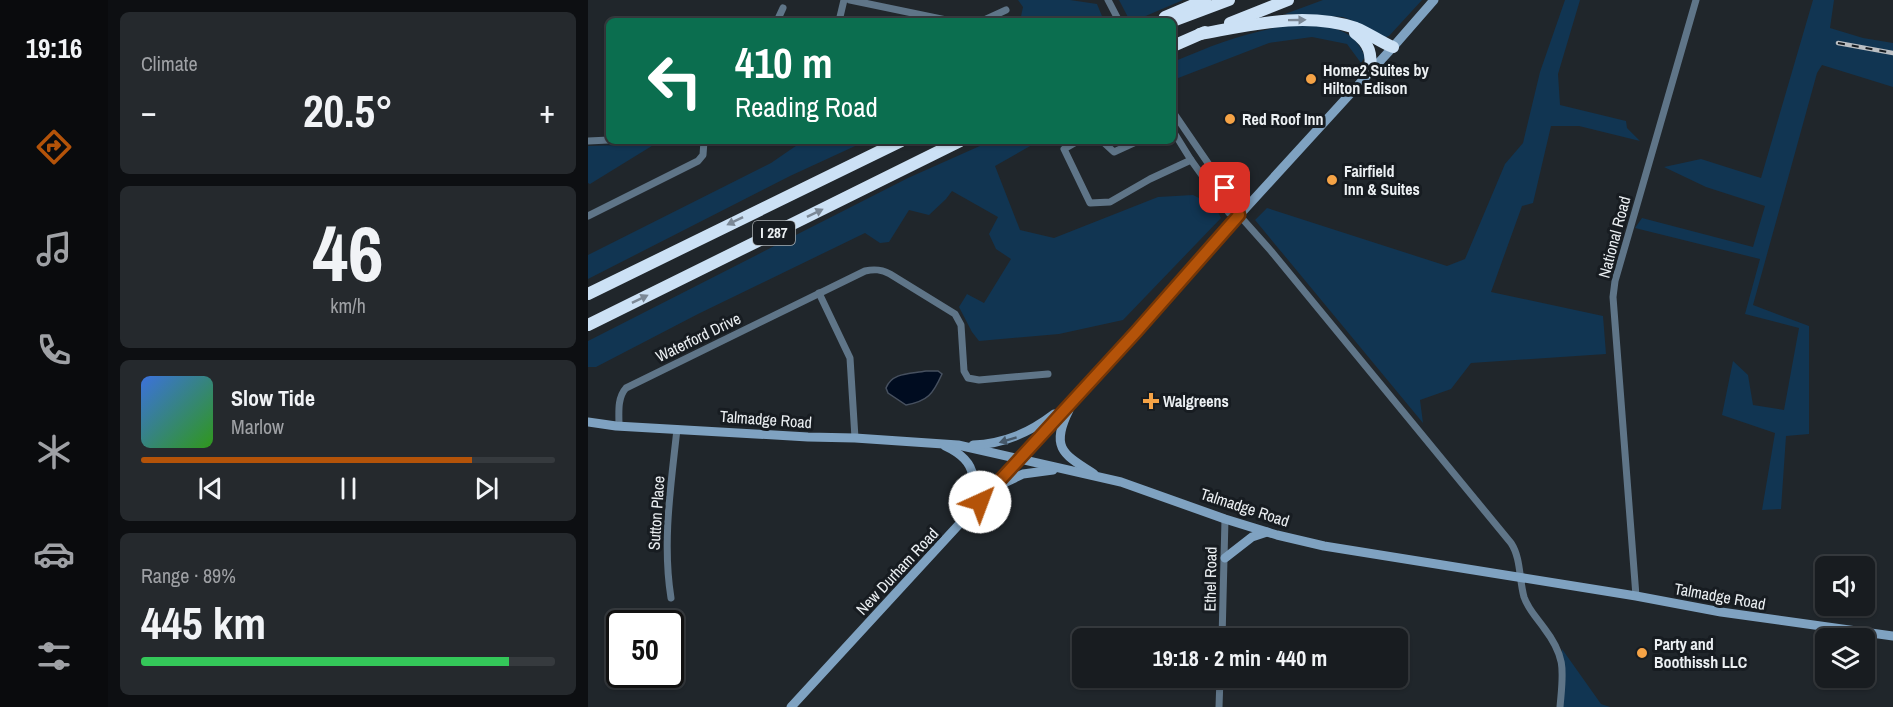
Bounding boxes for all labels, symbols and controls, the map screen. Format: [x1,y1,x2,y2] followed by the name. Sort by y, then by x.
[1287,15,1306,25] one-way arrow
[26,30,82,66] text: 19:16
[735,35,833,91] text: 410 m
[636,42,714,120] icon: left
[141,50,198,77] text: Climate
[1323,59,1429,99] place label: Home2 Suites by Hilton Edison
[1304,72,1318,86] marker: Home2 Suites by Hilton Edison
[303,80,393,141] text: 20.5°
[141,89,157,133] text: −
[539,89,555,133] text: +
[735,89,878,125] text: Reading Road
[1242,108,1324,130] place label: Red Roof Inn
[1223,112,1237,126] marker: Red Roof Inn
[33,126,75,168] icon: directions
[1344,160,1420,200] place label: Fairfield Inn & Suites
[1199,162,1250,213] pin
[1208,171,1241,204] icon: arrive
[1325,173,1339,187] marker: Fairfield Inn & Suites
[1593,194,1635,280] street label: National Road
[312,200,384,305] text: 46
[807,208,824,217] one-way arrow
[727,217,744,226] one-way arrow
[753,221,795,245] road number: I 287
[33,228,75,270] icon: music
[330,292,366,319] text: km/h
[632,294,649,304] one-way arrow
[652,307,744,367] street label: Waterford Drive
[33,329,75,371] icon: phone
[231,383,315,413] text: Slow Tide
[1163,390,1229,412] place label: Walgreens
[1144,394,1158,408] marker: Walgreens
[719,405,813,433] street label: Talmadge Road
[231,413,284,440] text: Marlow
[33,431,75,473] icon: climate
[999,436,1017,445] one-way arrow
[948,470,1012,534] position arrow
[194,472,227,505] icon: previous
[332,472,365,505] icon: pause
[470,472,503,505] icon: next
[642,475,670,551] street label: Sutton Place
[1198,482,1292,532] street label: Talmadge Road
[851,523,943,619] street label: New Durham Road
[33,533,75,575] icon: car
[1198,546,1222,612] street label: Ethel Road
[1815,556,1875,688] map controls
[1815,556,1875,616] button: sound
[141,562,236,589] text: Range · 89%
[1673,577,1767,615] street label: Talmadge Road
[141,592,266,653] text: 445 km
[606,610,684,688] speed limit sign: 50
[1815,628,1875,688] button: layers
[1654,633,1747,673] place label: Party and Boothissh LLC
[33,635,75,677] icon: filters
[1153,643,1327,673] text: 19:18 · 2 min · 440 m
[1635,646,1649,660] marker: Party and Boothissh LLC

